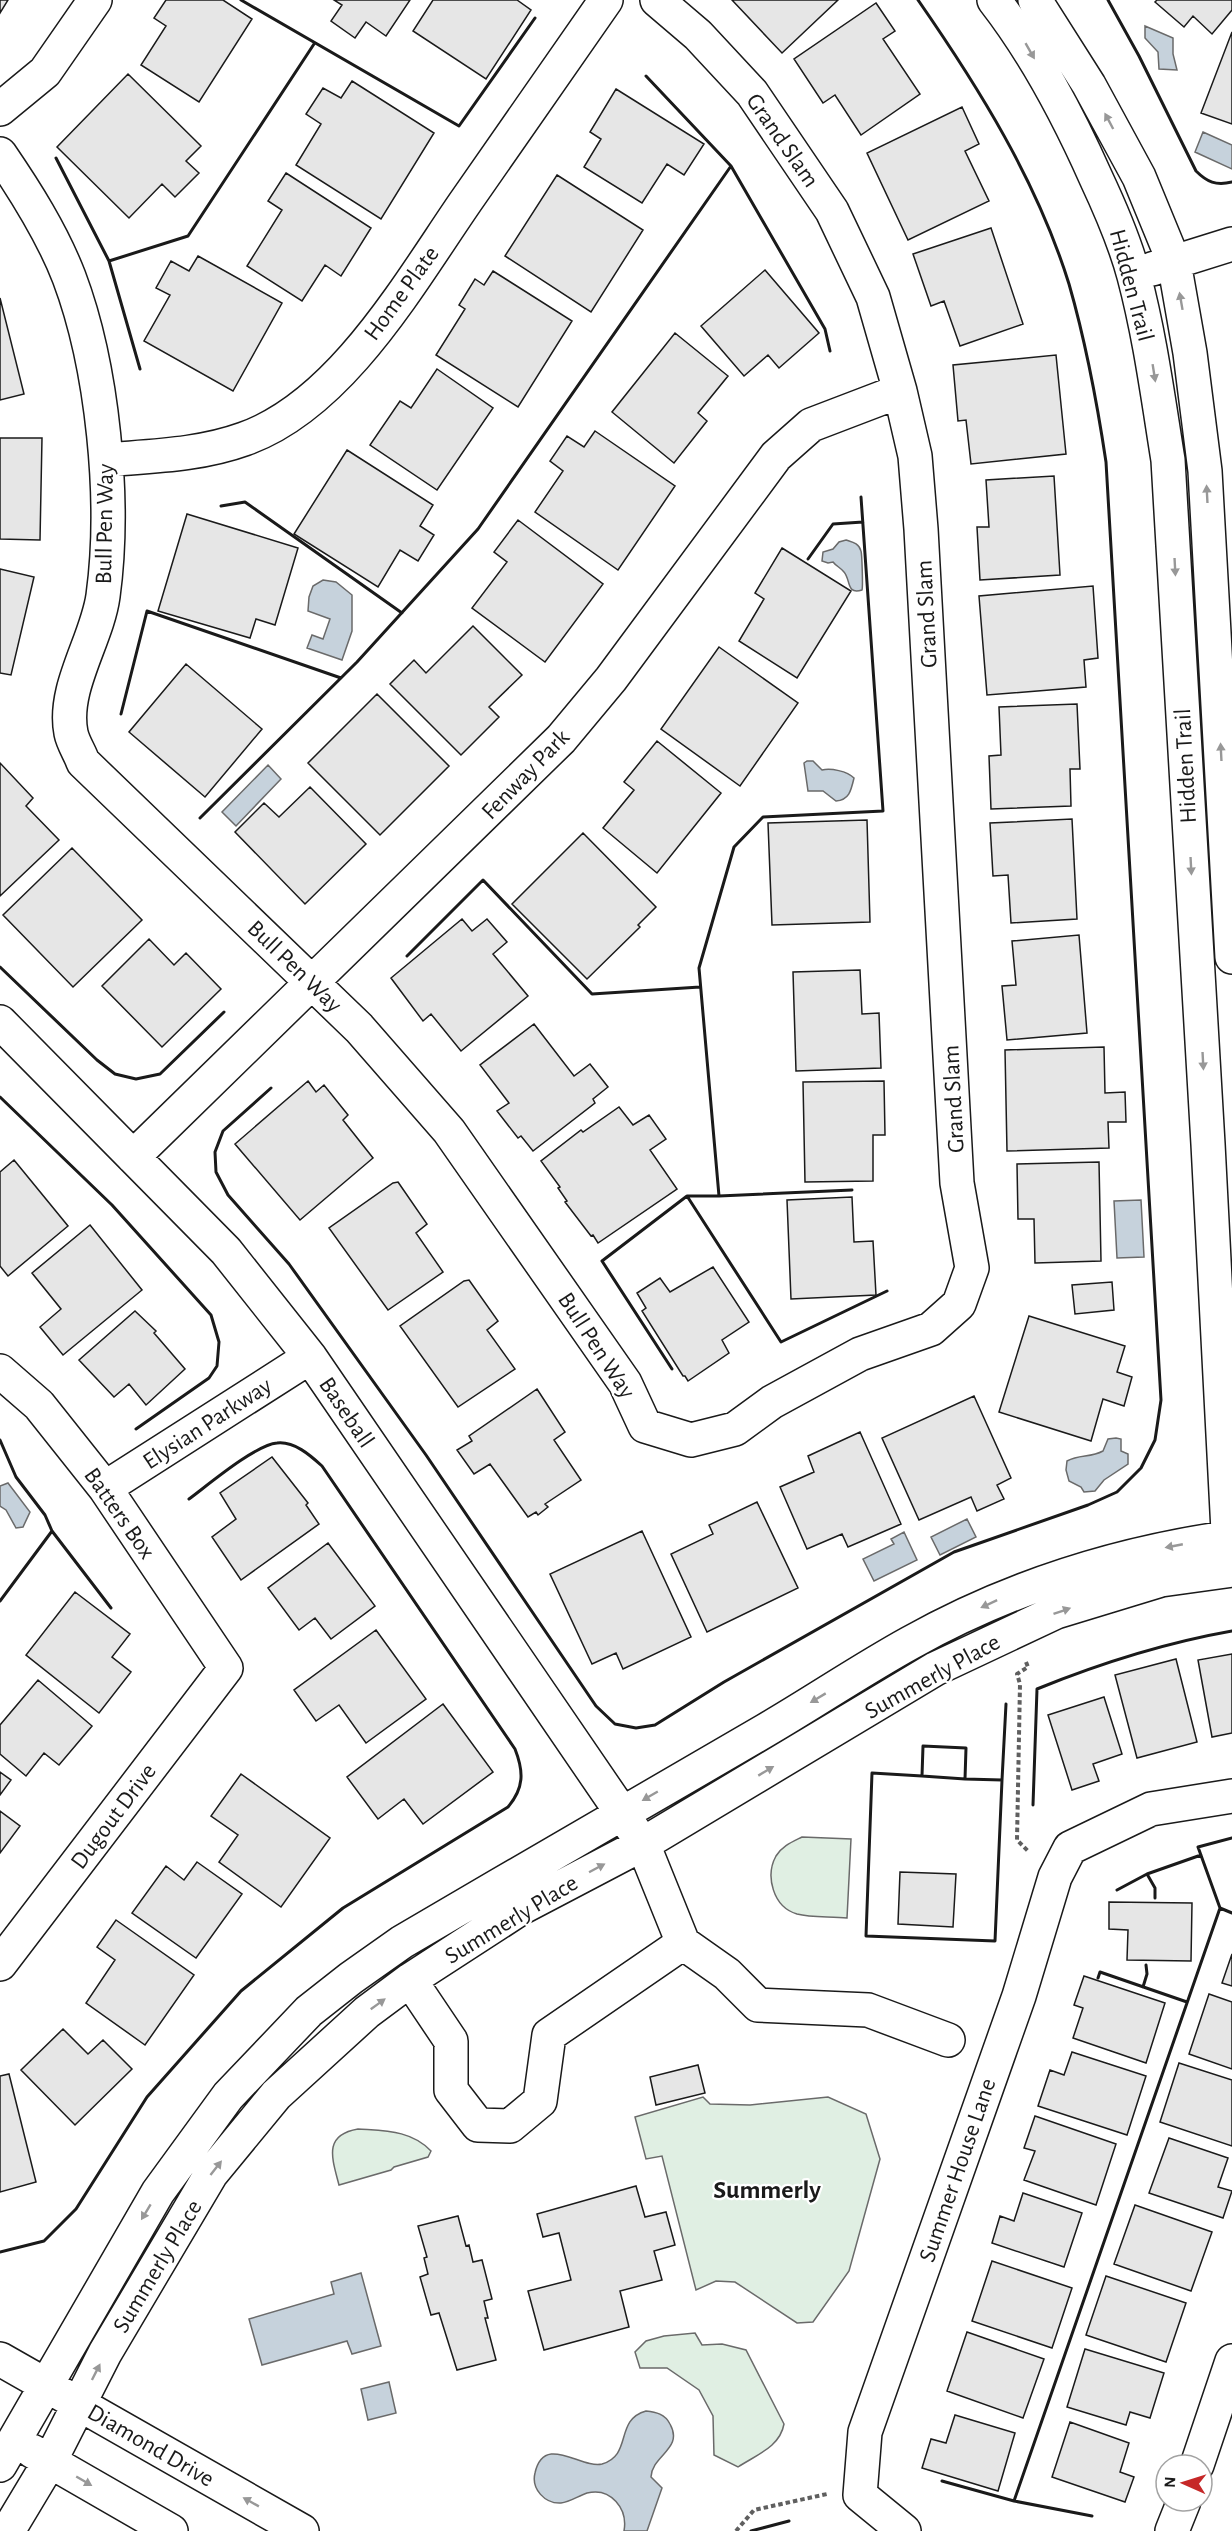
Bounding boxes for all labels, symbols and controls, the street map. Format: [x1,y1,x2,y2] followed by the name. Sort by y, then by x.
[1024,42,1034,59] one-way arrow
[741,89,823,192] street label: Grand Slam
[1104,112,1114,129] one-way arrow
[1105,227,1158,344] street label: Hidden Trail
[360,242,444,345] street label: Home Plate
[1176,291,1185,310] one-way arrow
[1150,364,1159,383] one-way arrow
[92,463,118,585] street label: Bull Pen Way
[1202,485,1211,504] one-way arrow
[1170,557,1179,576] one-way arrow
[912,559,942,669] street label: Grand Slam
[1171,708,1201,824] street label: Hidden Trail
[477,725,574,824] street label: Fenway Park
[1216,742,1225,761] one-way arrow
[1187,857,1196,876] one-way arrow
[242,916,346,1017] street label: Bull Pen Way
[939,1044,969,1154] street label: Grand Slam
[1199,1051,1208,1070] one-way arrow
[553,1288,639,1403] street label: Bull Pen Way
[314,1373,378,1452] street label: Baseball
[139,1374,276,1474] street label: Elysian Parkway
[79,1464,159,1564] street label: Batters Box
[1164,1541,1183,1550] one-way arrow
[980,1599,997,1608] one-way arrow
[1053,1606,1071,1615] one-way arrow
[861,1630,1004,1724] street label: Summerly Place
[810,1693,826,1704] one-way arrow
[67,1759,161,1874] street label: Dugout Drive
[758,1766,774,1777] one-way arrow
[642,1791,658,1802] one-way arrow
[589,1863,606,1873] one-way arrow
[441,1871,582,1969] street label: Summerly Place
[370,1998,386,2010] one-way arrow
[915,2075,1001,2265] street label: Summer House Lane
[210,2160,222,2175] one-way arrow
[713,2177,821,2203] district label: Summerly
[109,2196,207,2337] street label: Summerly Place
[141,2204,151,2221] one-way arrow
[91,2363,101,2380] one-way arrow
[83,2400,218,2492] street label: Diamond Drive
[1154,2453,1214,2513] north arrow
[75,2475,92,2485] one-way arrow
[1162,2476,1178,2488] text: N
[242,2497,259,2507] one-way arrow

